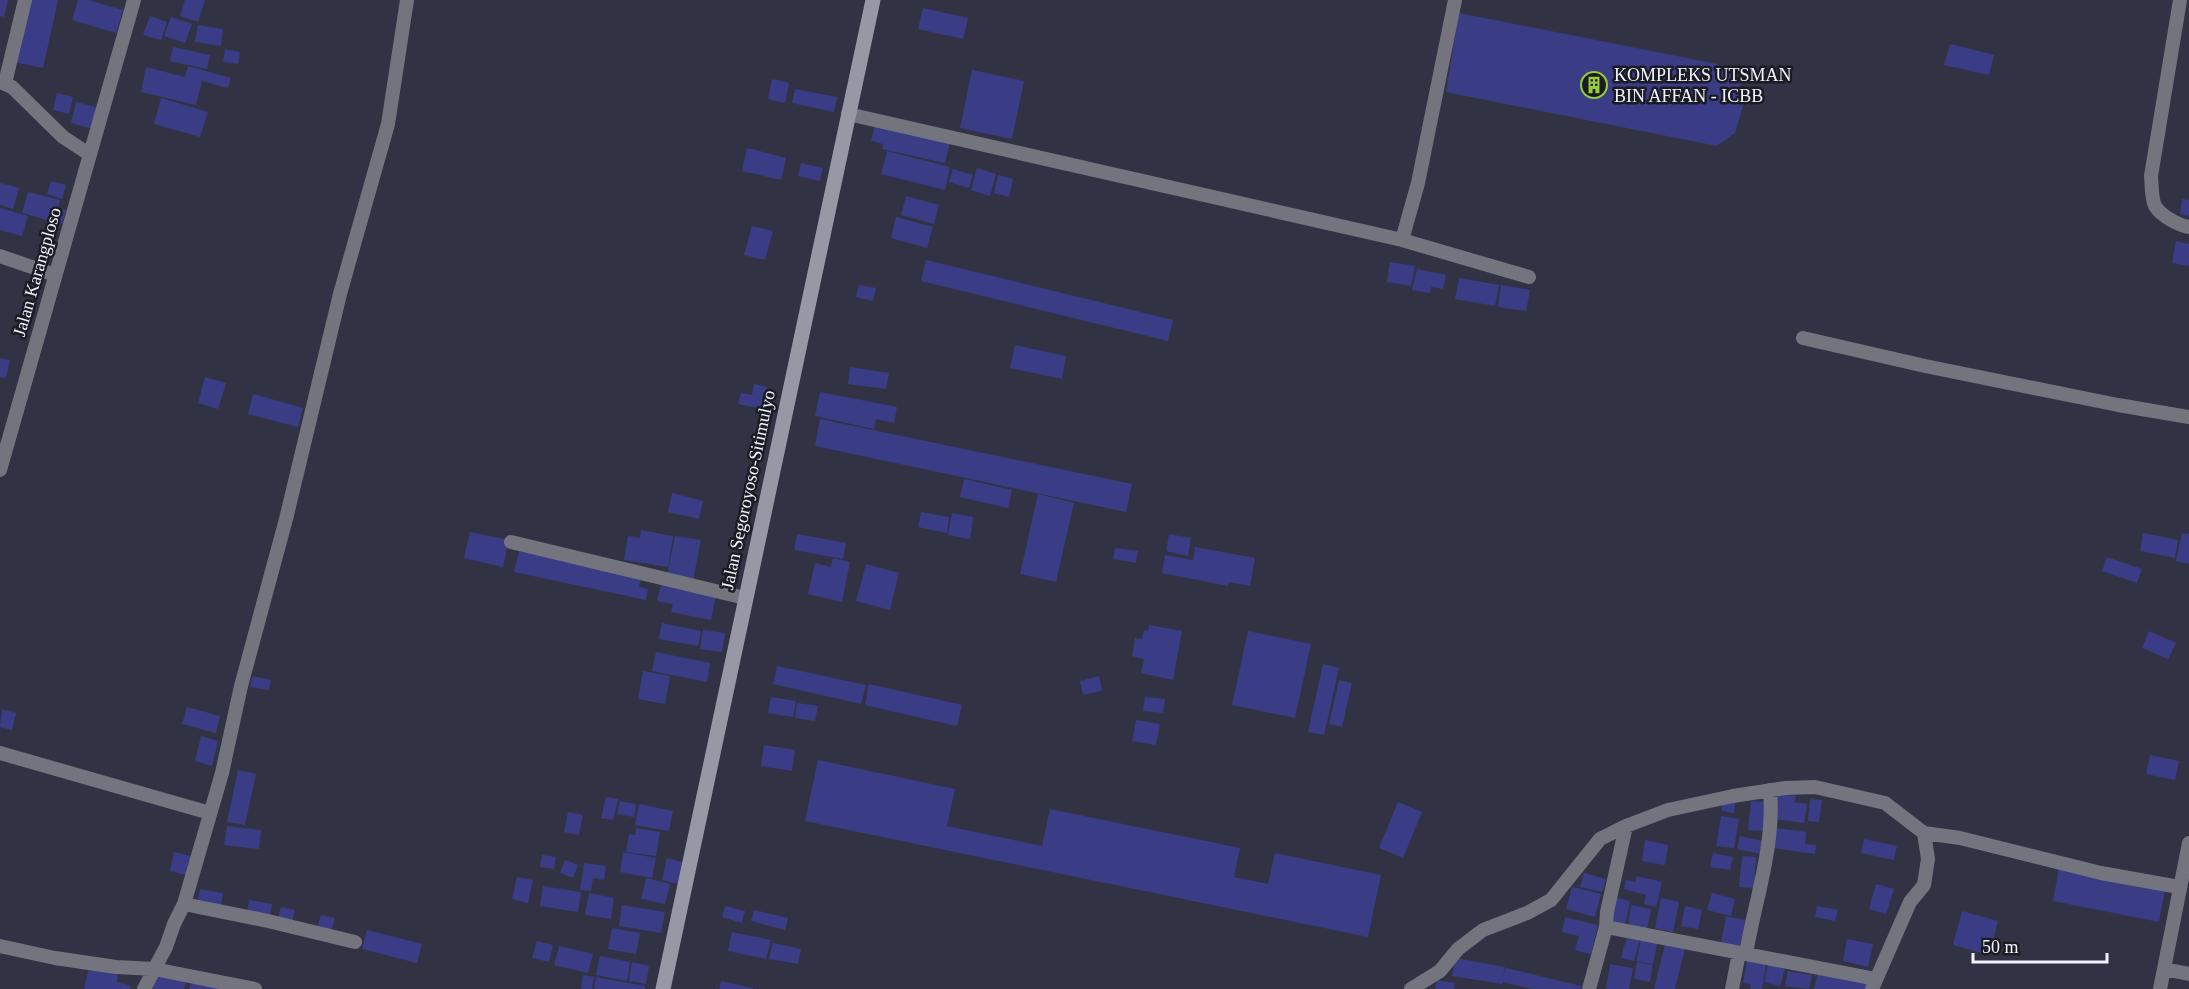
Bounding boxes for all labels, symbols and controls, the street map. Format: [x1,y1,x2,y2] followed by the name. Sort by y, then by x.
[1614,65,1792,106] place label: KOMPLEKS UTSMAN BIN AFFAN - ICBB
[1579,70,1609,100] building icon: KOMPLEKS UTSMAN BIN AFFAN - ICBB
[9,205,65,339] street label: Jalan Karangploso
[717,388,779,592] street label: Jalan Segoroyoso-Sitimulyo
[1973,926,2106,964] scale bar
[1982,937,2019,957] text: 50 m

